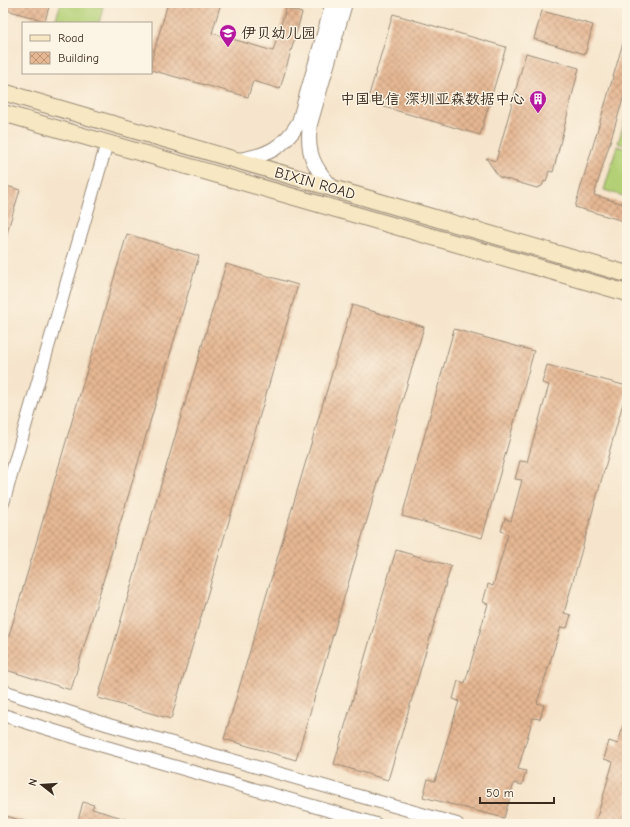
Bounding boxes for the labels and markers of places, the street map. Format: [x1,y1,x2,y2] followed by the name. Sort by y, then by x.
[218,23,238,48] school or university icon: 伊贝幼儿园
[241,24,316,42] place label: 伊贝幼儿园
[528,89,548,114] building icon: 中国电信 深圳亚森数据中心
[340,90,525,108] place label: 中国电信 深圳亚森数据中心

